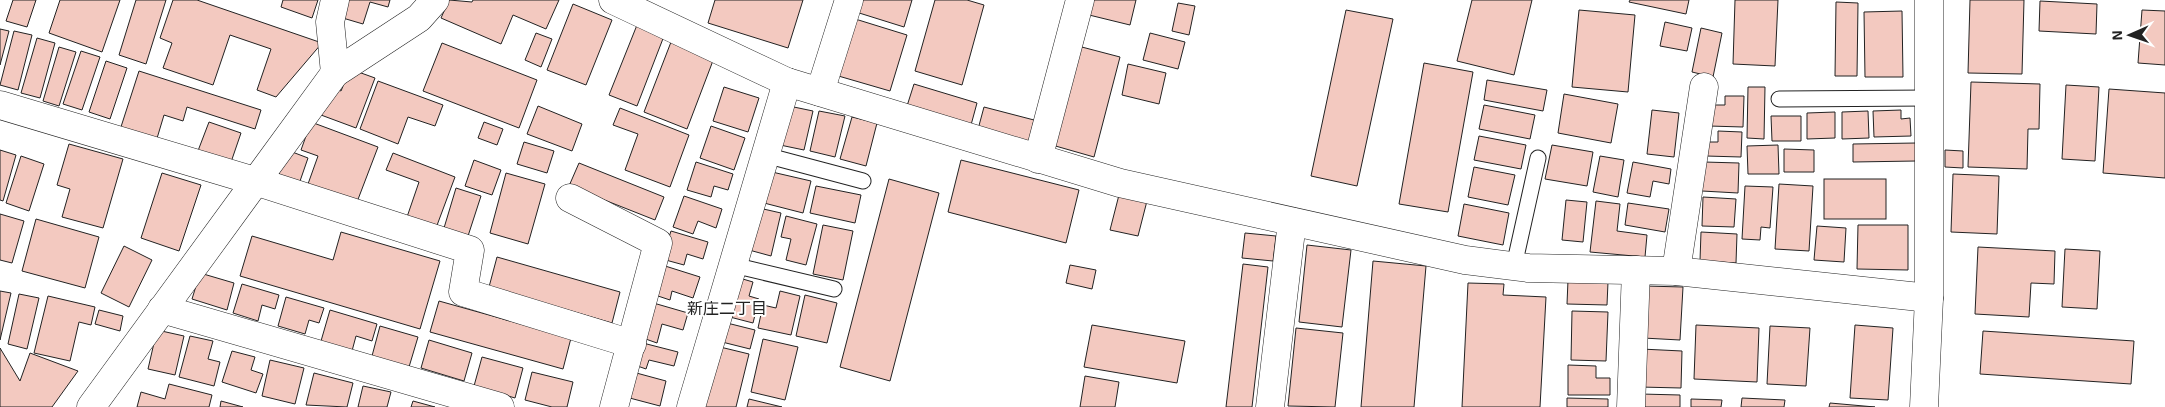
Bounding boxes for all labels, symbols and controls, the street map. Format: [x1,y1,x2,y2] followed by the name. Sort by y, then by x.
[2105,10,2155,60] north arrow
[2108,30,2125,41] text: N
[687,298,767,317] district label: 新庄二丁目

